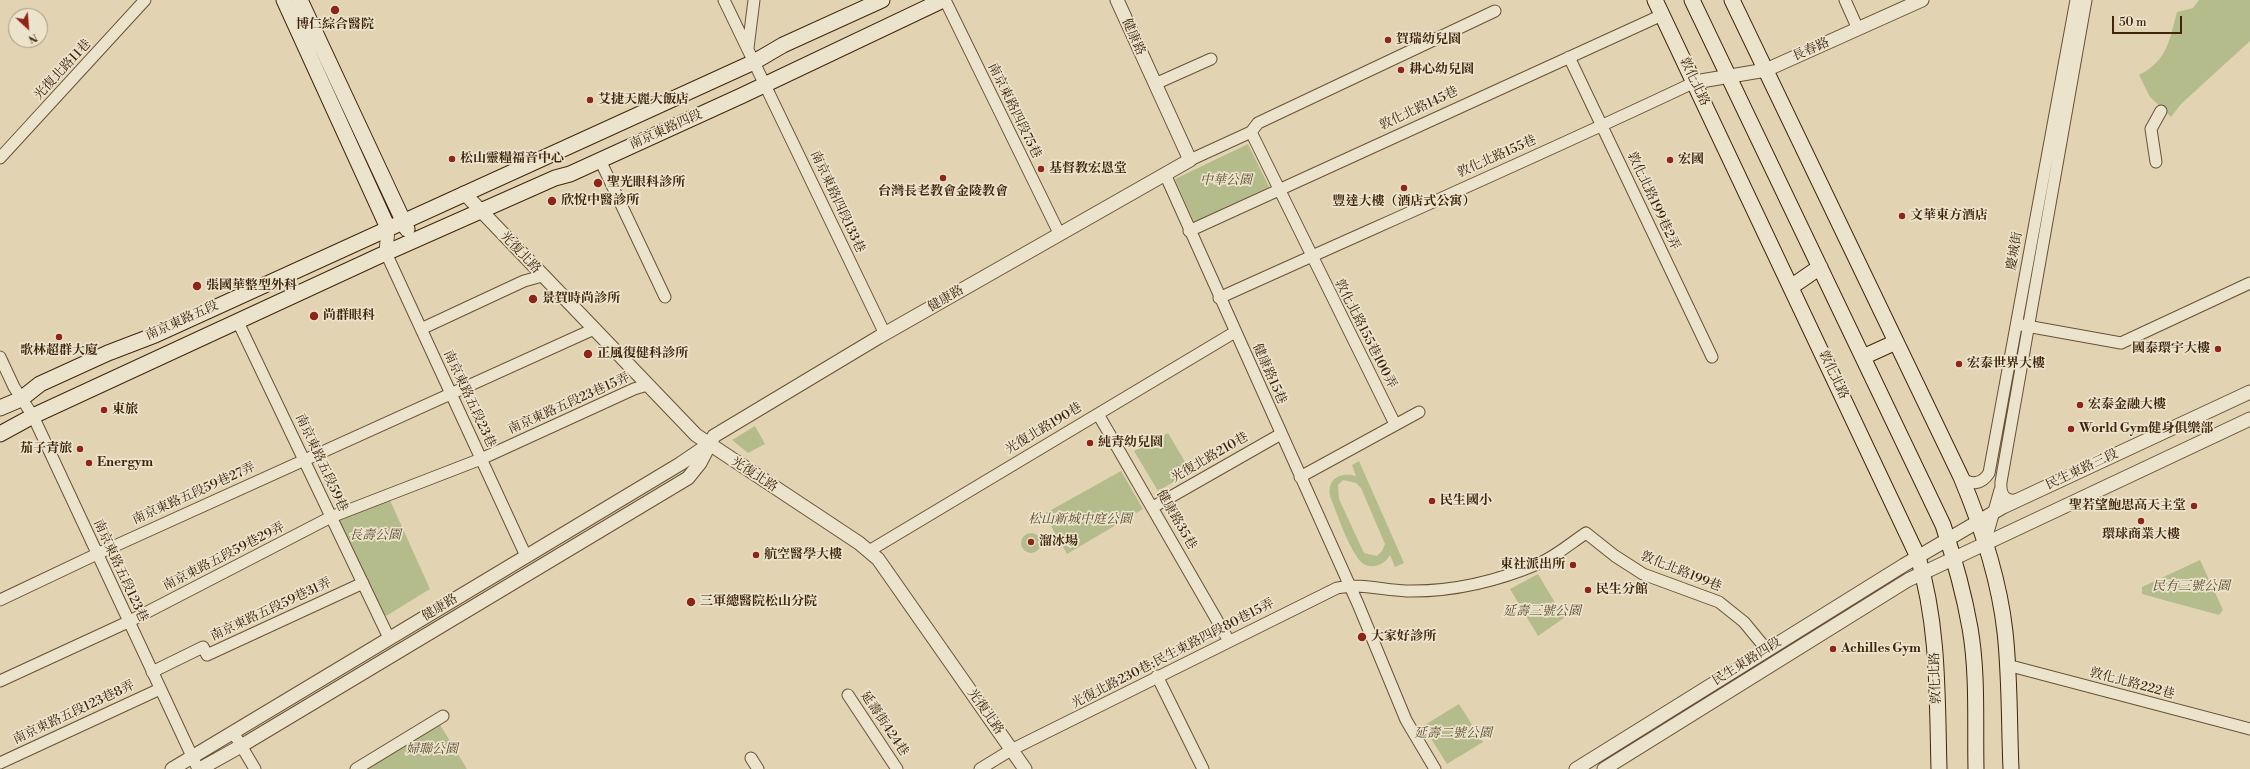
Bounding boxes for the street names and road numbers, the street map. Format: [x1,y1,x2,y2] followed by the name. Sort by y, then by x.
[1118,16,1148,58] street label: 健康路
[1790,35,1832,65] street label: 長春路
[31,37,95,103] street label: 光復北路11巷
[1676,55,1712,109] street label: 敦化北路
[984,61,1044,161] street label: 南京東路四段75巷
[1377,84,1461,134] street label: 敦化北路145巷
[627,107,705,153] street label: 南京東路四段
[1455,133,1539,181] street label: 敦化北路155巷
[806,148,868,256] street label: 南京東路四段133巷
[1623,150,1683,252] street label: 敦化北路199巷2弄
[496,229,544,277] street label: 光復北路
[2004,230,2026,272] street label: 慶城街
[1331,277,1399,391] street label: 敦化北路155巷100弄
[925,282,967,316] street label: 健康路
[143,298,221,344] street label: 南京東路五段
[1249,341,1289,407] street label: 健康路15巷
[440,348,498,450] street label: 南京東路五段23巷
[1815,348,1851,402] street label: 敦化北路
[506,370,632,438] street label: 南京東路五段23巷15弄
[1003,400,1085,458] street label: 光復北路190巷
[292,412,350,514] street label: 南京東路五段59巷
[1169,430,1251,486] street label: 光復北路210巷
[2043,446,2121,494] street label: 民生東路三段
[728,454,780,496] street label: 光復北路
[130,460,258,528] street label: 南京東路五段59巷27弄
[1153,487,1199,553] street label: 健康路35巷
[89,517,151,625] street label: 南京東路五段123巷
[161,520,287,594] street label: 南京東路五段59巷29弄
[1638,549,1724,595] street label: 敦化北路199巷
[208,575,334,645] street label: 南京東路五段59巷31弄
[419,591,461,625] street label: 健康路
[1069,596,1277,712] street label: 光復北路230巷;民生東路四段80巷15弄
[1710,635,1784,689] street label: 民生東路四段
[1927,652,1945,704] street label: 敦化北路
[2088,665,2176,703] street label: 敦化北路222巷
[11,678,137,748] street label: 南京東路五段123巷8弄
[964,686,1006,738] street label: 光復北路
[857,689,911,759] street label: 延壽街424巷

